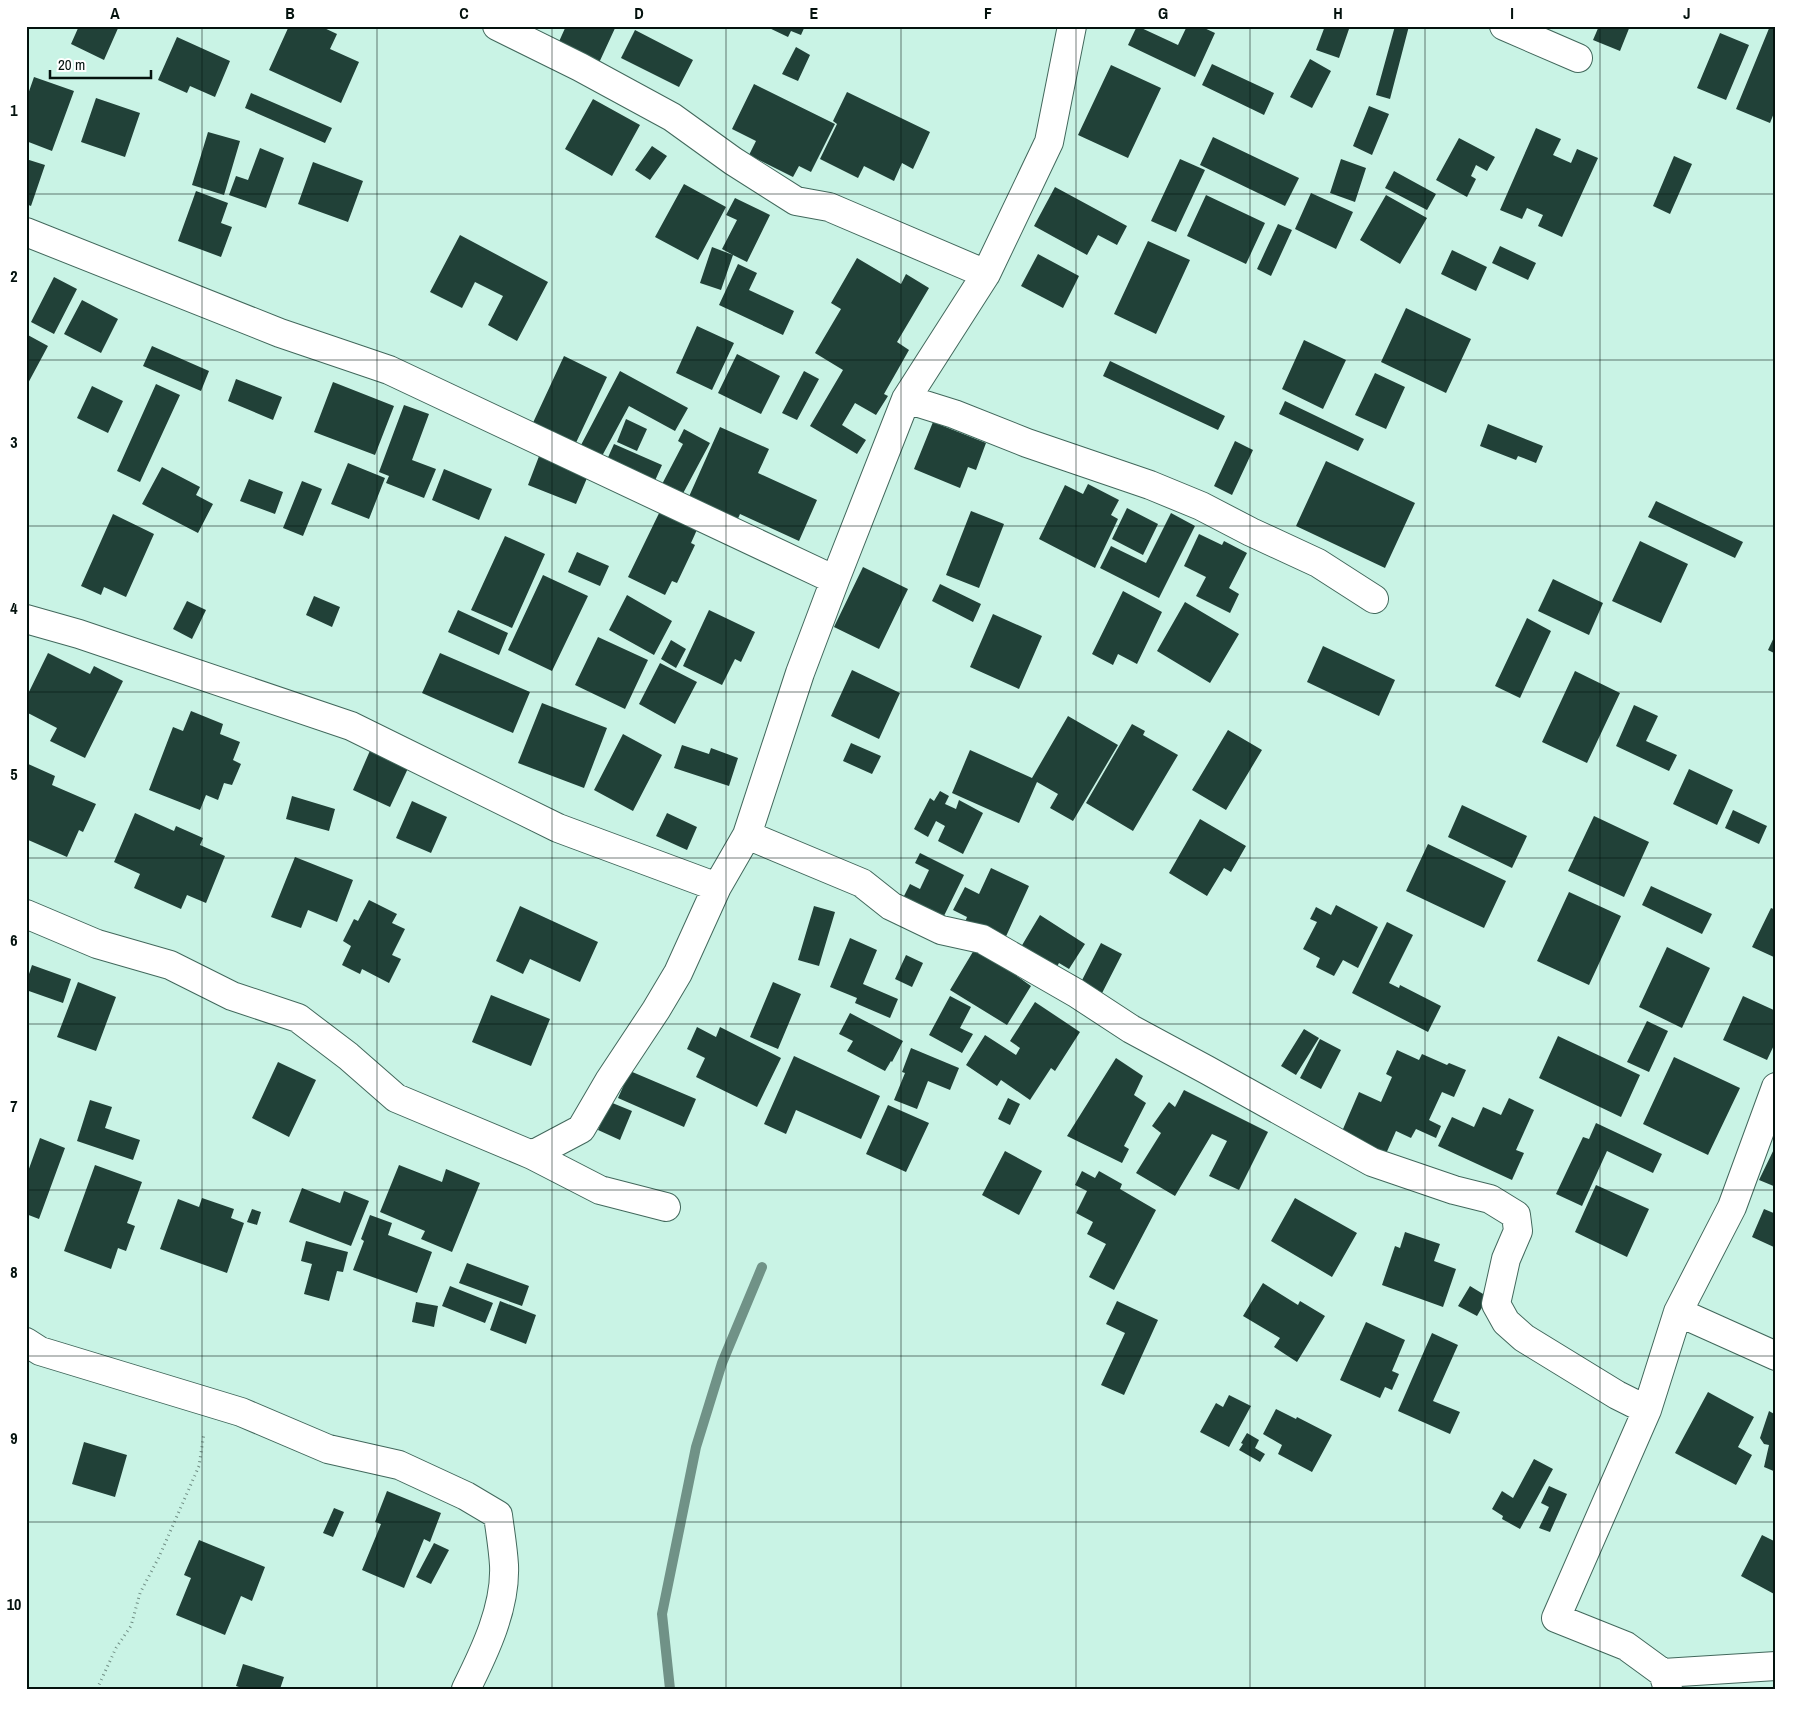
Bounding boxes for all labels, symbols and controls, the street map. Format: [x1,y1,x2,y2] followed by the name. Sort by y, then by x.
[110,2,120,24] text: A
[285,2,295,24] text: B
[459,2,469,24] text: C
[634,2,644,24] text: D
[810,2,819,24] text: E
[984,2,992,24] text: F
[1158,2,1168,24] text: G
[1333,2,1343,24] text: H
[1510,2,1514,24] text: I
[1683,2,1691,24] text: J
[50,48,151,80] scale bar
[58,54,85,75] text: 20 m
[10,99,18,121] text: 1
[10,265,18,287] text: 2
[10,431,18,453] text: 3
[10,597,18,619] text: 4
[10,763,18,785] text: 5
[10,929,18,951] text: 6
[10,1095,18,1117] text: 7
[10,1261,18,1283] text: 8
[10,1427,18,1449] text: 9
[7,1593,21,1615] text: 10

